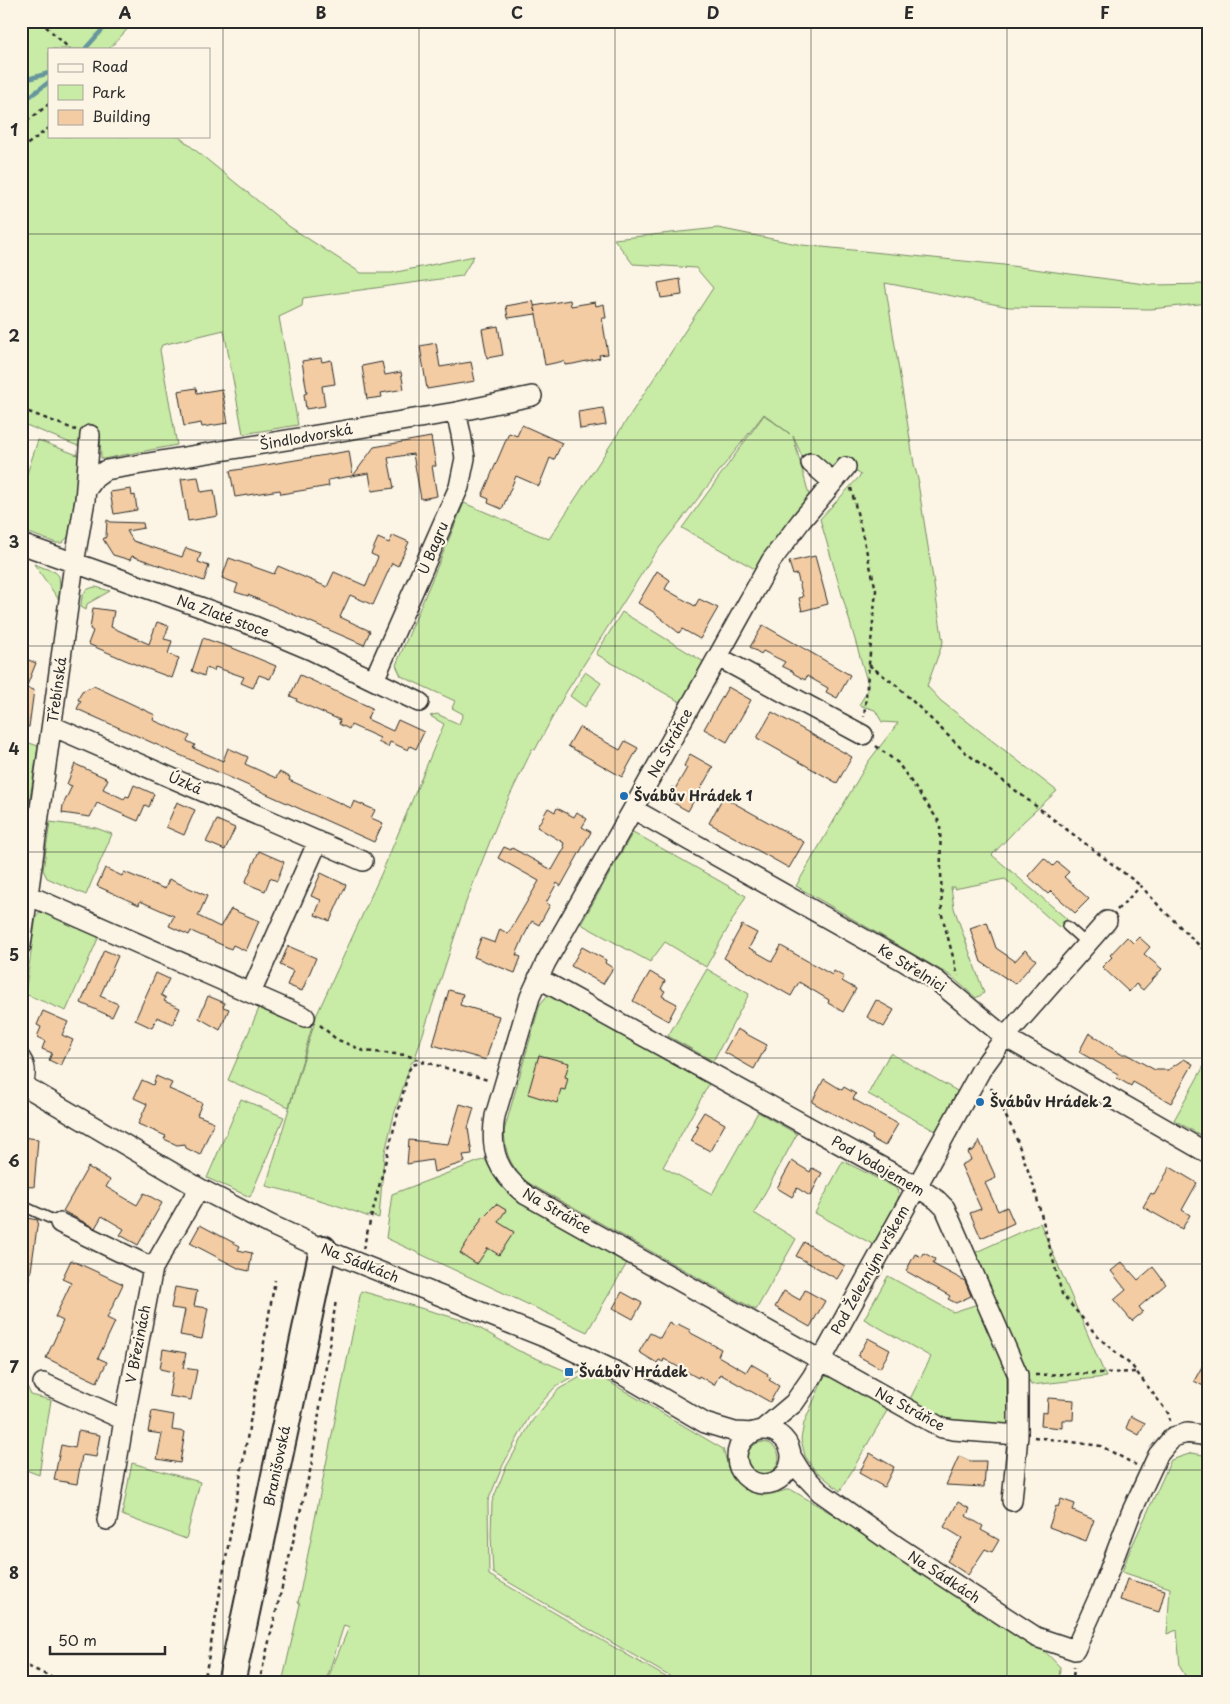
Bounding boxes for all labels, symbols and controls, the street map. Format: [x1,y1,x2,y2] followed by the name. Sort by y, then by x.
[119,0,132,24] text: A
[316,0,327,24] text: B
[511,0,523,24] text: C
[707,0,719,24] text: D
[904,0,914,24] text: E
[1100,0,1110,24] text: F
[48,48,210,138] legend
[92,54,128,77] text: Road
[92,80,126,103] text: Park
[92,104,151,127] text: Building
[10,117,18,141] text: 1
[8,323,20,347] text: 2
[258,418,354,455] street label: Šindlodvorská
[412,518,453,578] street label: U Bagru
[9,529,19,553] text: 3
[174,589,272,642] street label: Na Zlaté stoce
[41,655,72,724] street label: Třebínská
[642,704,697,781] street label: Na Stráňce
[9,736,20,760] text: 4
[165,766,206,799] street label: Úzká
[634,785,753,806] place label: Švábův Hrádek 1
[618,790,630,802] marker: Švábův Hrádek 1
[874,938,950,997] street label: Ke Střelnici
[9,942,19,966] text: 5
[990,1091,1112,1112] place label: Švábův Hrádek 2
[974,1096,986,1108] marker: Švábův Hrádek 2
[828,1130,929,1201] street label: Pod Vodojemem
[8,1148,20,1172] text: 6
[519,1182,596,1239] street label: Na Stráňce
[825,1201,914,1338] street label: Pod Železným vrškem
[318,1237,402,1288] street label: Na Sádkách
[120,1303,155,1385] street label: V Březinách
[9,1354,19,1378] text: 7
[579,1361,689,1382] place label: Švábův Hrádek
[563,1366,575,1378] marker: Švábův Hrádek
[872,1381,949,1436] street label: Na Stráňce
[258,1423,295,1508] street label: Branišovská
[904,1545,985,1608] street label: Na Sádkách
[9,1560,19,1584] text: 8
[50,1624,165,1656] scale bar
[58,1628,97,1651] text: 50 m

